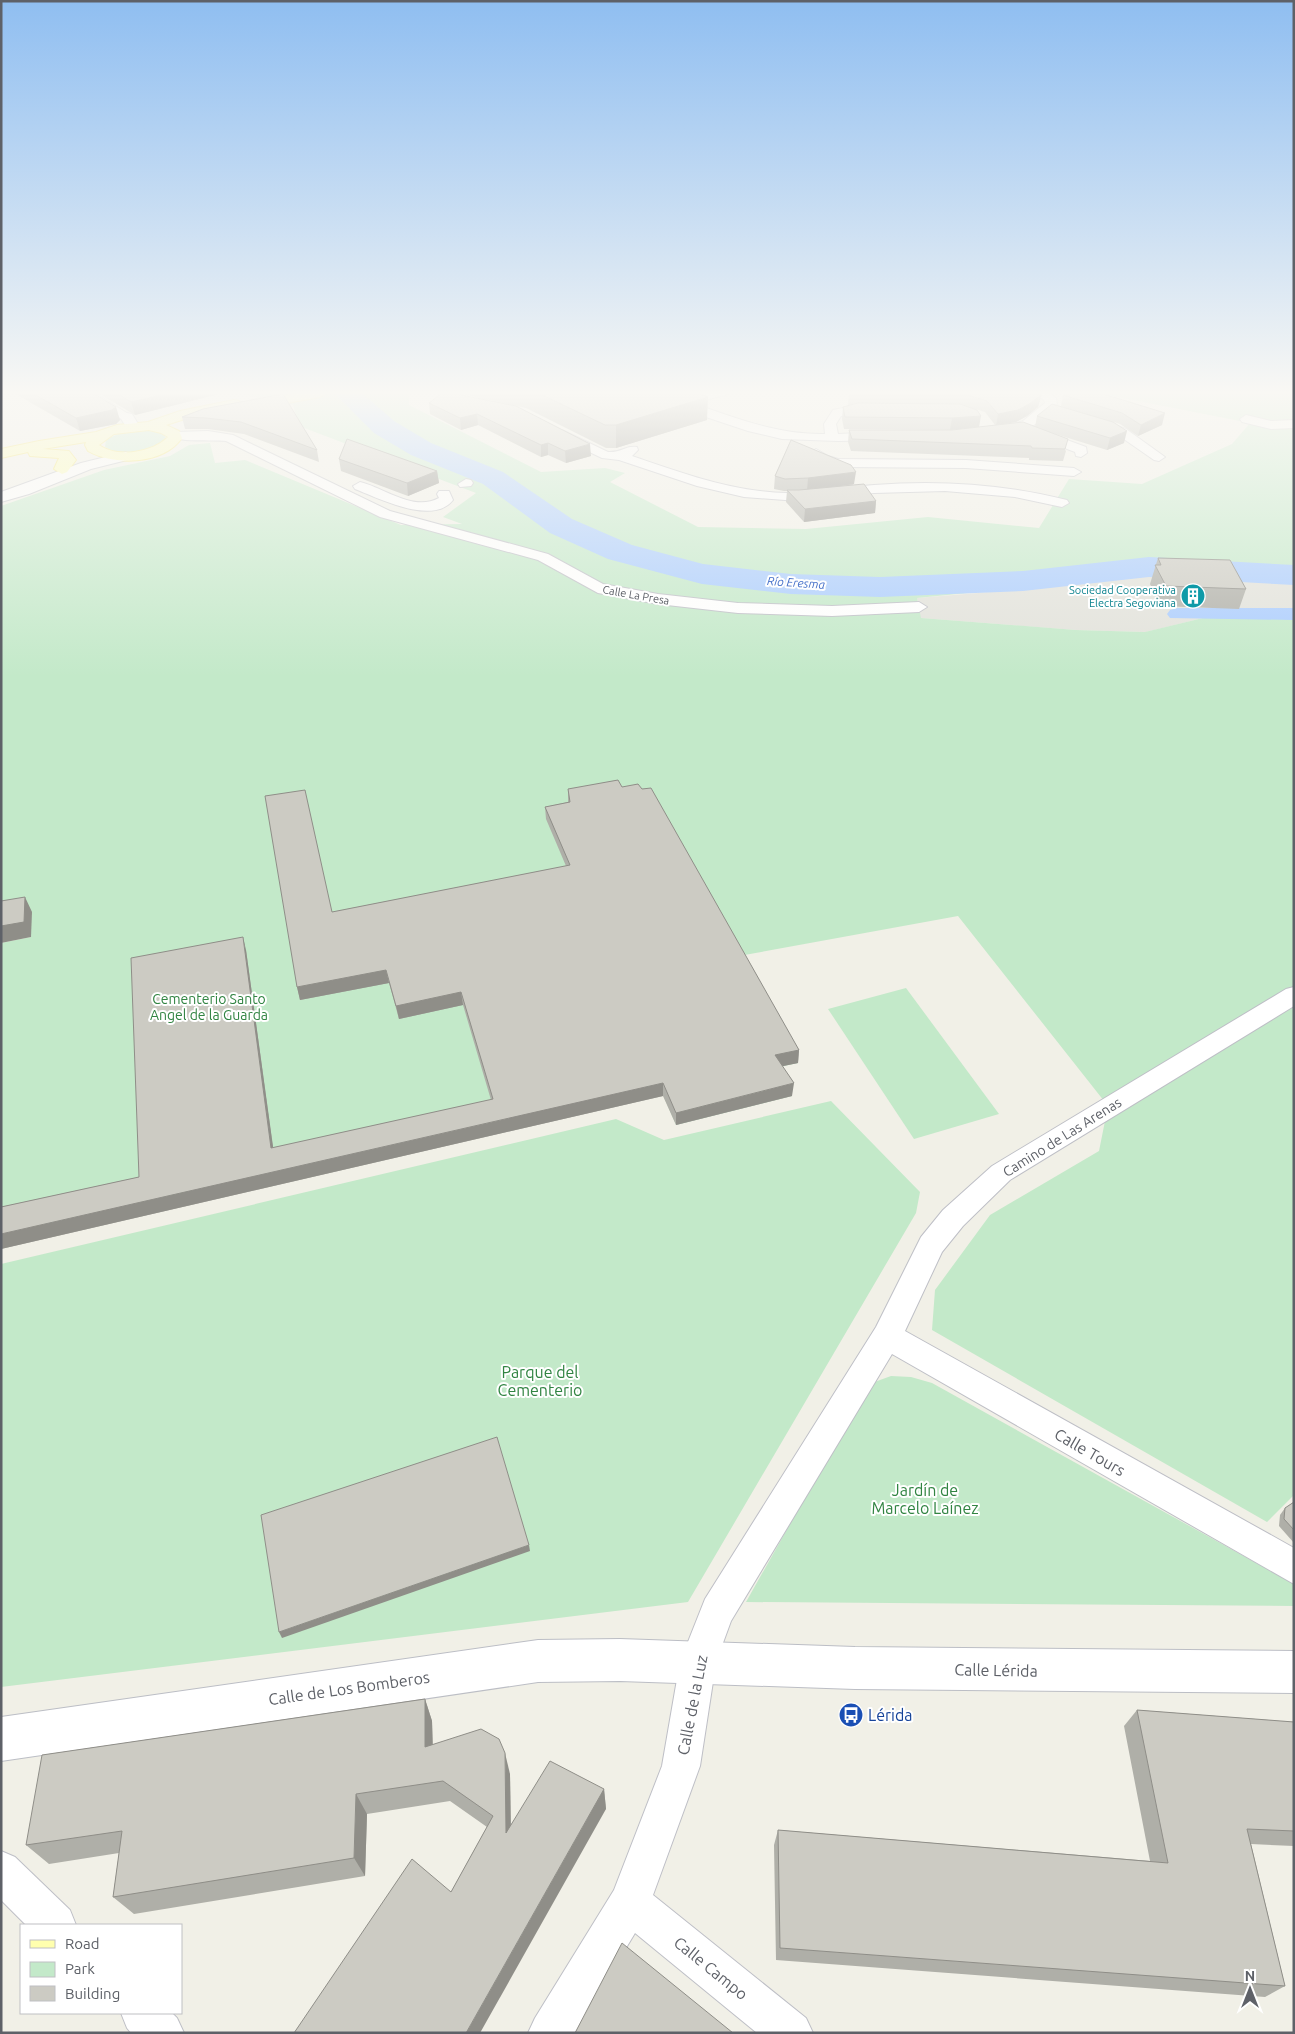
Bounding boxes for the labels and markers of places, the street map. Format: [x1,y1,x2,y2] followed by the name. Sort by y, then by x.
[1180,583,1206,609] building icon: Sociedad Cooperativa Electra Segoviana
[1069,584,1176,609] place label: Sociedad Cooperativa Electra Segoviana
[838,1702,864,1728] bus stop icon: Lérida
[868,1706,913,1724] place label: Lérida

